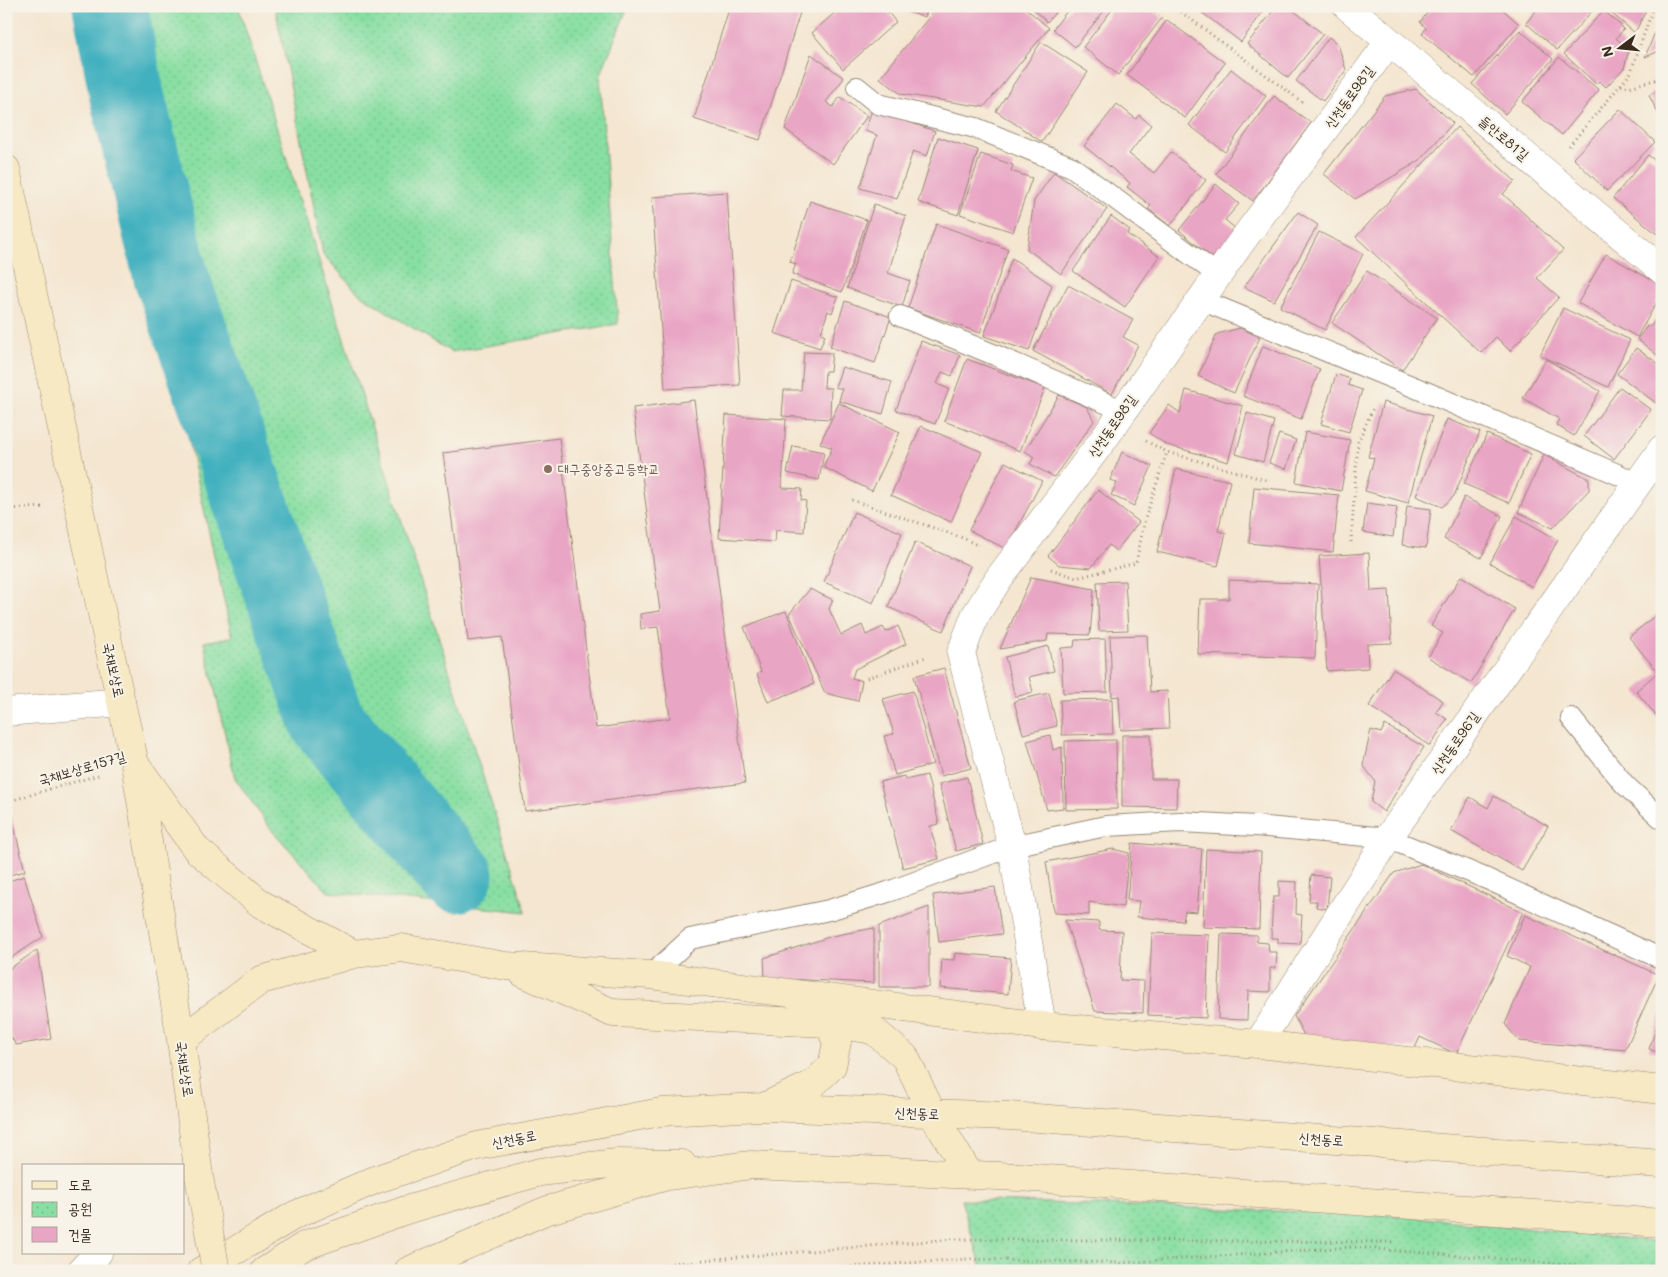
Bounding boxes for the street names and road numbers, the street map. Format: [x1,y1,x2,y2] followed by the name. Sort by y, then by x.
[1319,61,1378,132] street label: 신천동로98길
[1475,111,1534,165] street label: 들안로81길
[1083,390,1141,461] street label: 신천동로98길
[99,640,130,699] street label: 국채보상로
[1426,707,1484,778] street label: 신천동로96길
[36,746,128,789] street label: 국채보상로157길
[172,1040,199,1098] street label: 국채보상로
[894,1102,940,1123] street label: 신천동로
[490,1125,538,1152] street label: 신천동로
[1298,1127,1344,1150] street label: 신천동로

